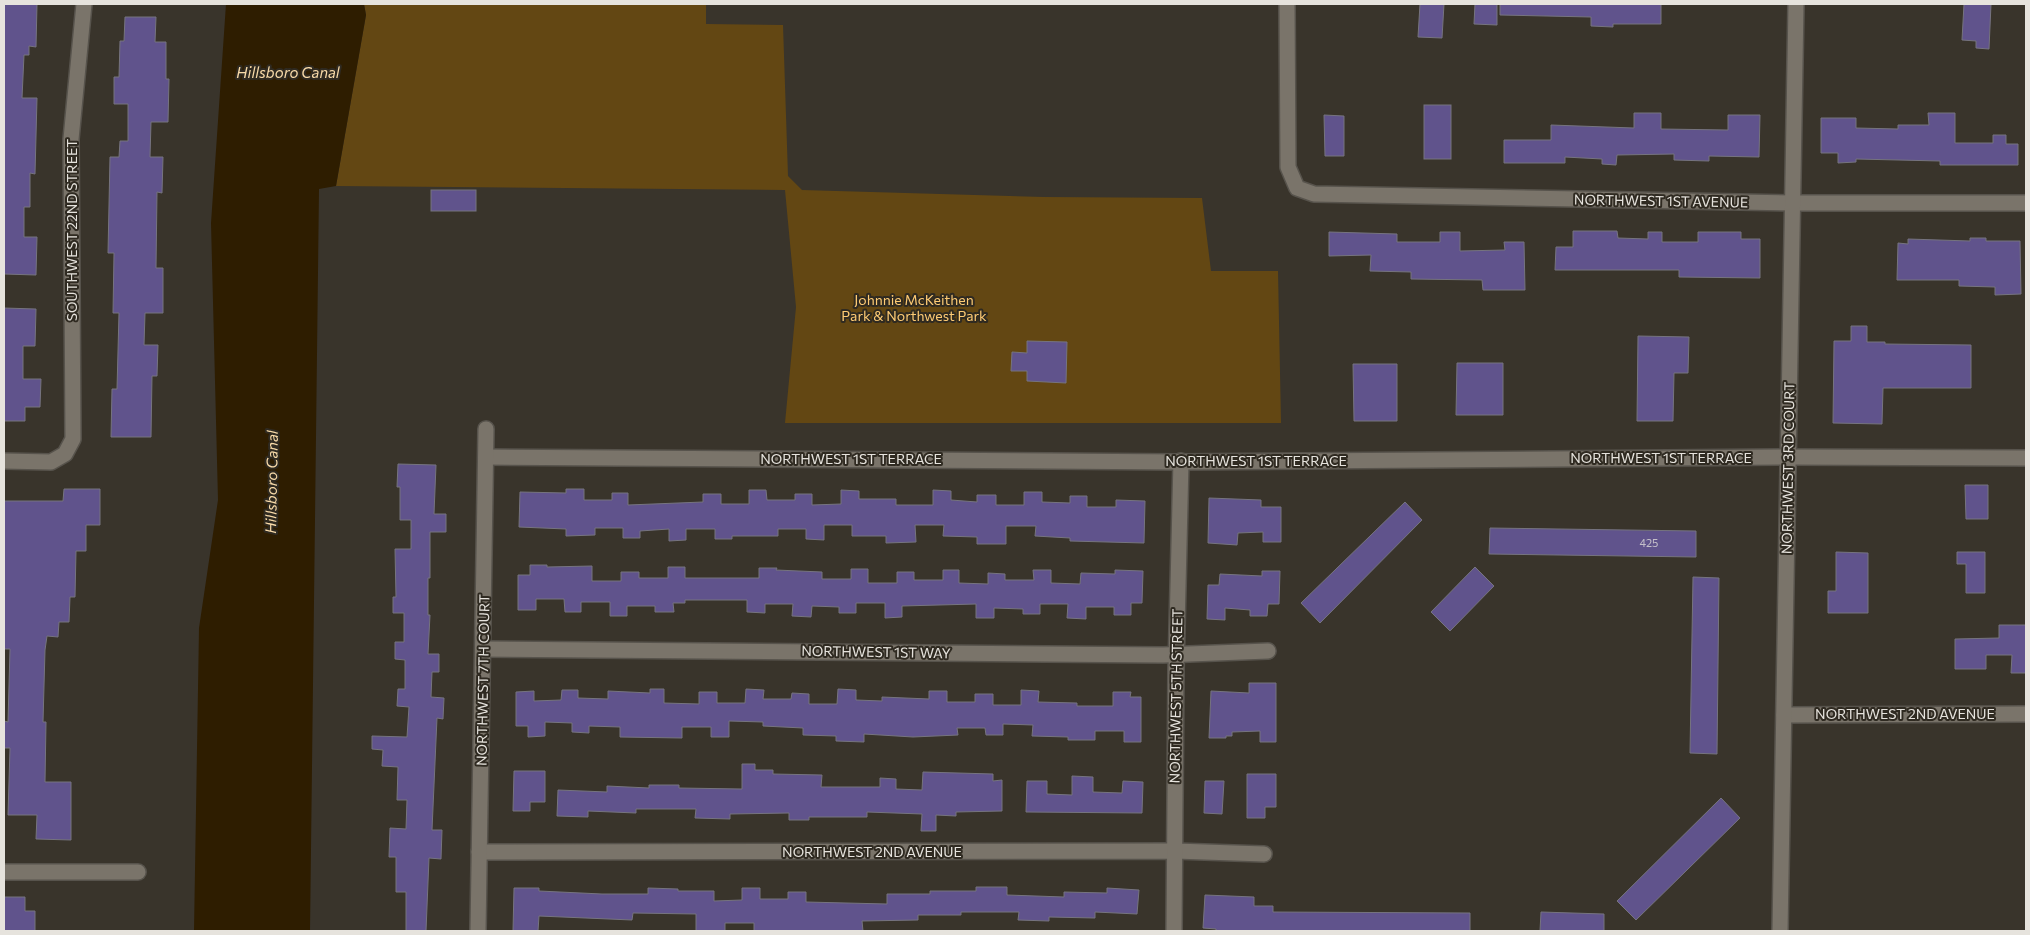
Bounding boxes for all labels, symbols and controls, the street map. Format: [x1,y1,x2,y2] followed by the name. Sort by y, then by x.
[236,63,341,81] water label: Hillsboro Canal
[63,139,80,321] street label: SOUTHWEST 22ND STREET
[1574,190,1748,211] street label: NORTHWEST 1ST AVENUE
[841,291,987,324] park label: Johnnie McKeithen Park & Northwest Park
[1777,382,1798,554] street label: NORTHWEST 3RD COURT
[261,429,281,534] water label: Hillsboro Canal
[1570,449,1752,466] street label: NORTHWEST 1ST TERRACE
[760,450,942,467] street label: NORTHWEST 1ST TERRACE
[1165,452,1347,469] street label: NORTHWEST 1ST TERRACE
[1640,536,1658,549] house number: 425
[473,594,492,766] street label: NORTHWEST 7TH COURT
[1165,609,1186,783] street label: NORTHWEST 5TH STREET
[801,642,951,661] street label: NORTHWEST 1ST WAY
[1815,705,1995,722] street label: NORTHWEST 2ND AVENUE
[782,843,962,860] street label: NORTHWEST 2ND AVENUE

